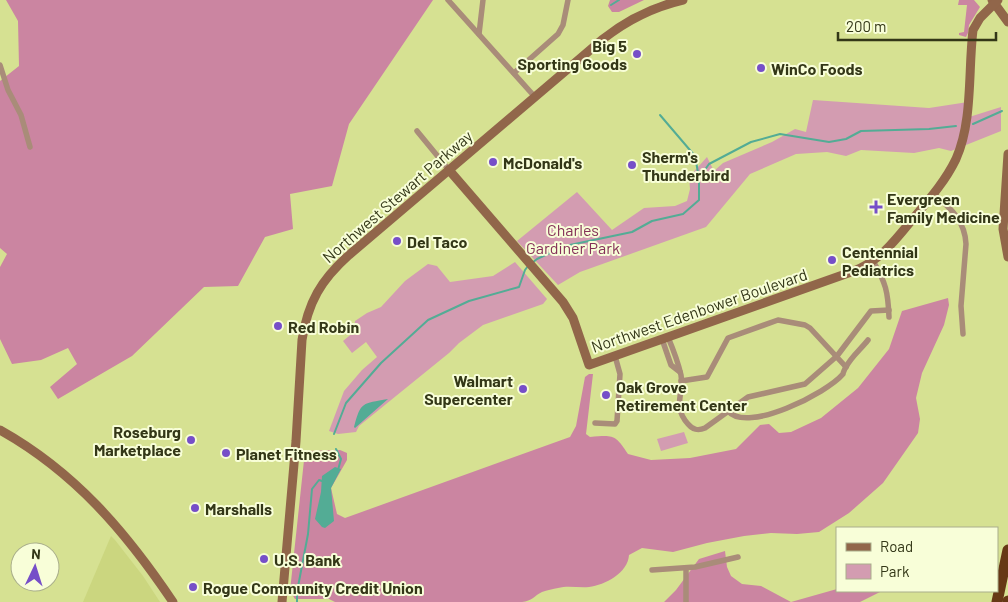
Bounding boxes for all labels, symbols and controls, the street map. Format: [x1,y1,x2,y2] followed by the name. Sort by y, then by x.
[838,10,996,42] scale bar
[846,17,886,35] text: 200 m
[518,36,627,73] place label: Big 5 Sporting Goods
[631,48,643,60] marker: Big 5 Sporting Goods
[771,59,863,78] place label: WinCo Foods
[755,62,767,74] marker: WinCo Foods
[318,125,476,266] street label: Northwest Stewart Parkway
[642,147,730,184] place label: Sherm's Thunderbird
[503,153,582,172] place label: McDonald's
[487,156,499,168] marker: McDonald's
[626,159,638,171] marker: Sherm's Thunderbird
[887,189,1000,226] place label: Evergreen Family Medicine
[869,200,883,214] marker: Evergreen Family Medicine
[526,220,620,257] park label: Charles Gardiner Park
[407,232,467,251] place label: Del Taco
[391,235,403,247] marker: Del Taco
[842,242,918,279] place label: Centennial Pediatrics
[826,254,838,266] marker: Centennial Pediatrics
[589,264,809,356] street label: Northwest Edenbower Boulevard
[288,317,359,336] place label: Red Robin
[272,320,284,332] marker: Red Robin
[424,371,513,408] place label: Walmart Supercenter
[616,377,747,414] place label: Oak Grove Retirement Center
[517,383,529,395] marker: Walmart Supercenter
[600,389,612,401] marker: Oak Grove Retirement Center
[94,422,181,459] place label: Roseburg Marketplace
[185,434,197,446] marker: Roseburg Marketplace
[236,444,337,463] place label: Planet Fitness
[220,447,232,459] marker: Planet Fitness
[205,499,272,518] place label: Marshalls
[189,502,201,514] marker: Marshalls
[836,527,998,592] legend
[880,537,913,555] text: Road
[10,542,60,592] north arrow
[31,545,41,562] text: N
[274,550,341,569] place label: U.S. Bank
[258,553,270,565] marker: U.S. Bank
[880,562,910,580] text: Park
[203,578,423,597] place label: Rogue Community Credit Union
[187,581,199,593] marker: Rogue Community Credit Union

